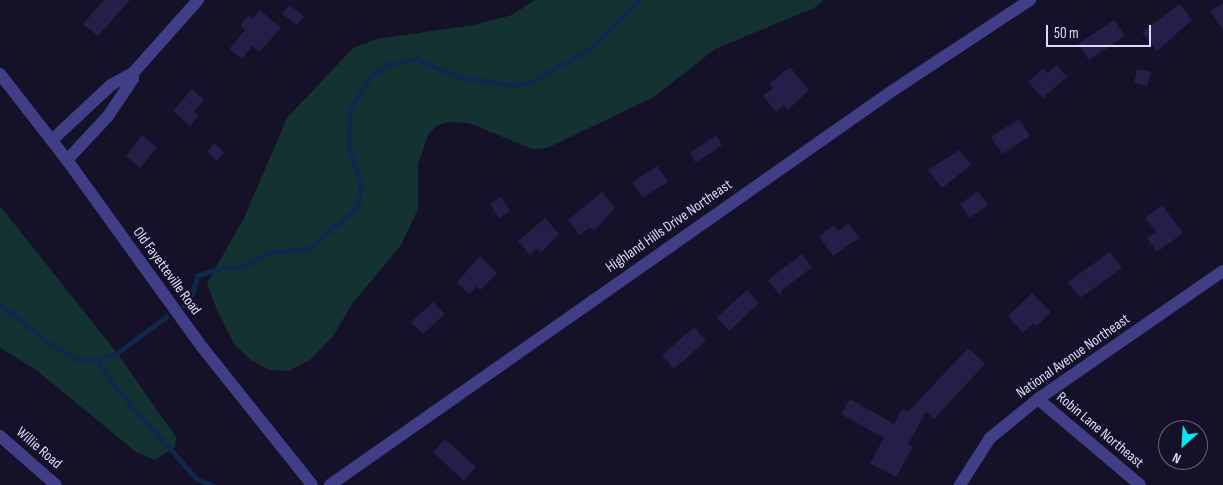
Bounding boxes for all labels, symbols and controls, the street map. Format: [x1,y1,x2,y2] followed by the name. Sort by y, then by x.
[1048,15,1153,47] scale bar
[1054,24,1079,43] text: 50 m
[602,176,736,276] street label: Highland Hills Drive Northeast
[129,224,205,318] street label: Old Fayetteville Road
[1013,310,1133,402] street label: National Avenue Northeast
[1053,388,1147,472] street label: Robin Lane Northeast
[1158,420,1208,470] north arrow
[12,423,66,473] street label: Willie Road
[1170,449,1184,467] text: N

